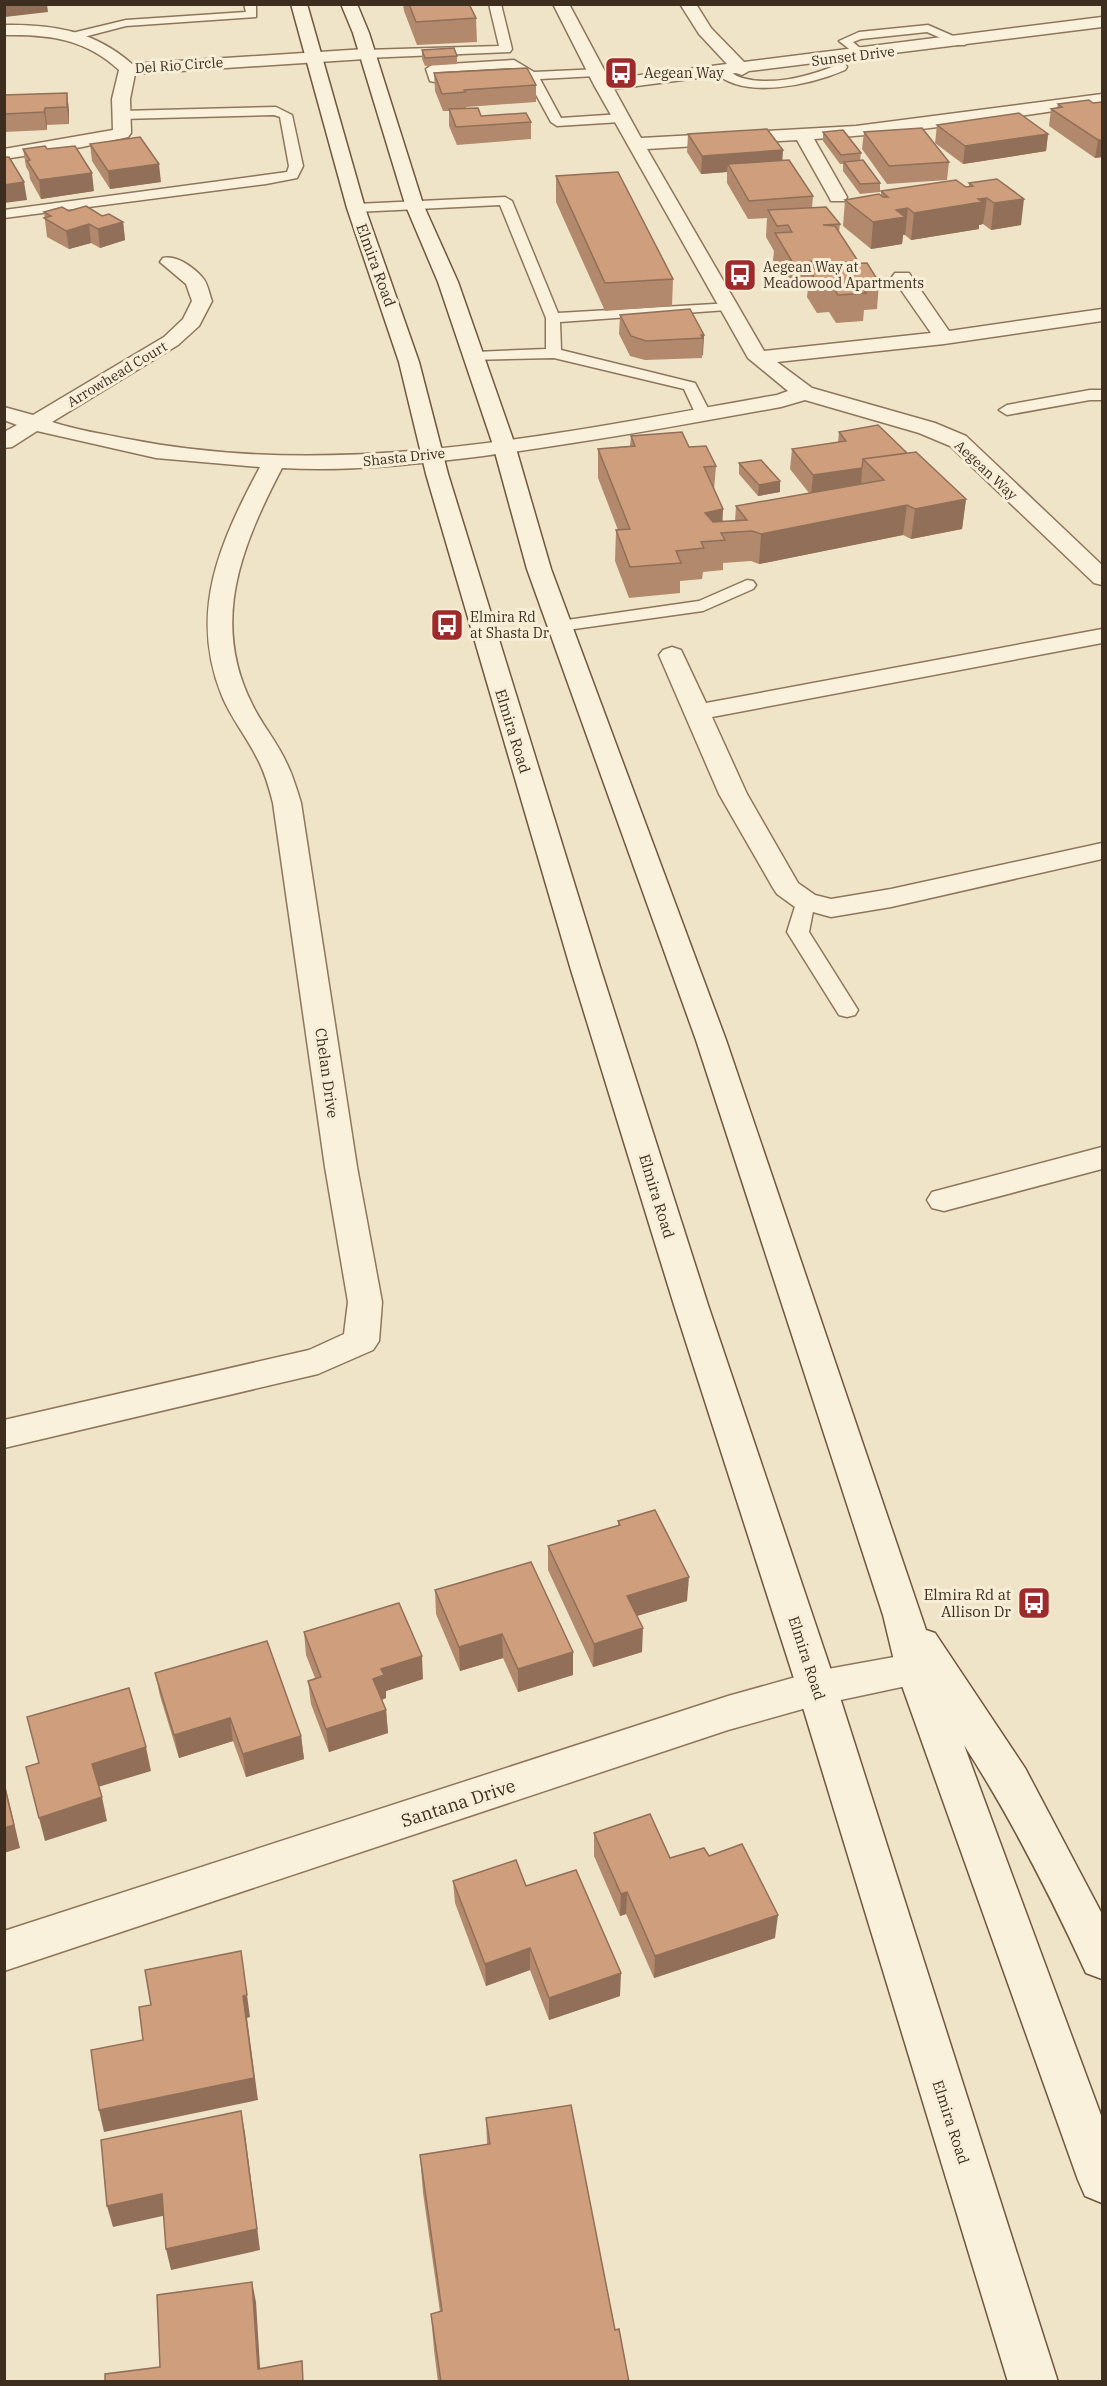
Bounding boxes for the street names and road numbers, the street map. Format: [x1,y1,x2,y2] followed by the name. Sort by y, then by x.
[810,42,896,70] street label: Sunset Drive
[134,53,224,77] street label: Del Rio Circle
[352,221,400,309] street label: Elmira Road
[64,337,170,411] street label: Arrowhead Court
[951,436,1022,504] street label: Aegean Way
[362,444,446,470] street label: Shasta Drive
[491,687,535,775] street label: Elmira Road
[311,1027,343,1119] street label: Chelan Drive
[635,1152,679,1240] street label: Elmira Road
[784,1614,830,1702] street label: Elmira Road
[398,1774,518,1832] street label: Santana Drive
[928,2078,974,2166] street label: Elmira Road

